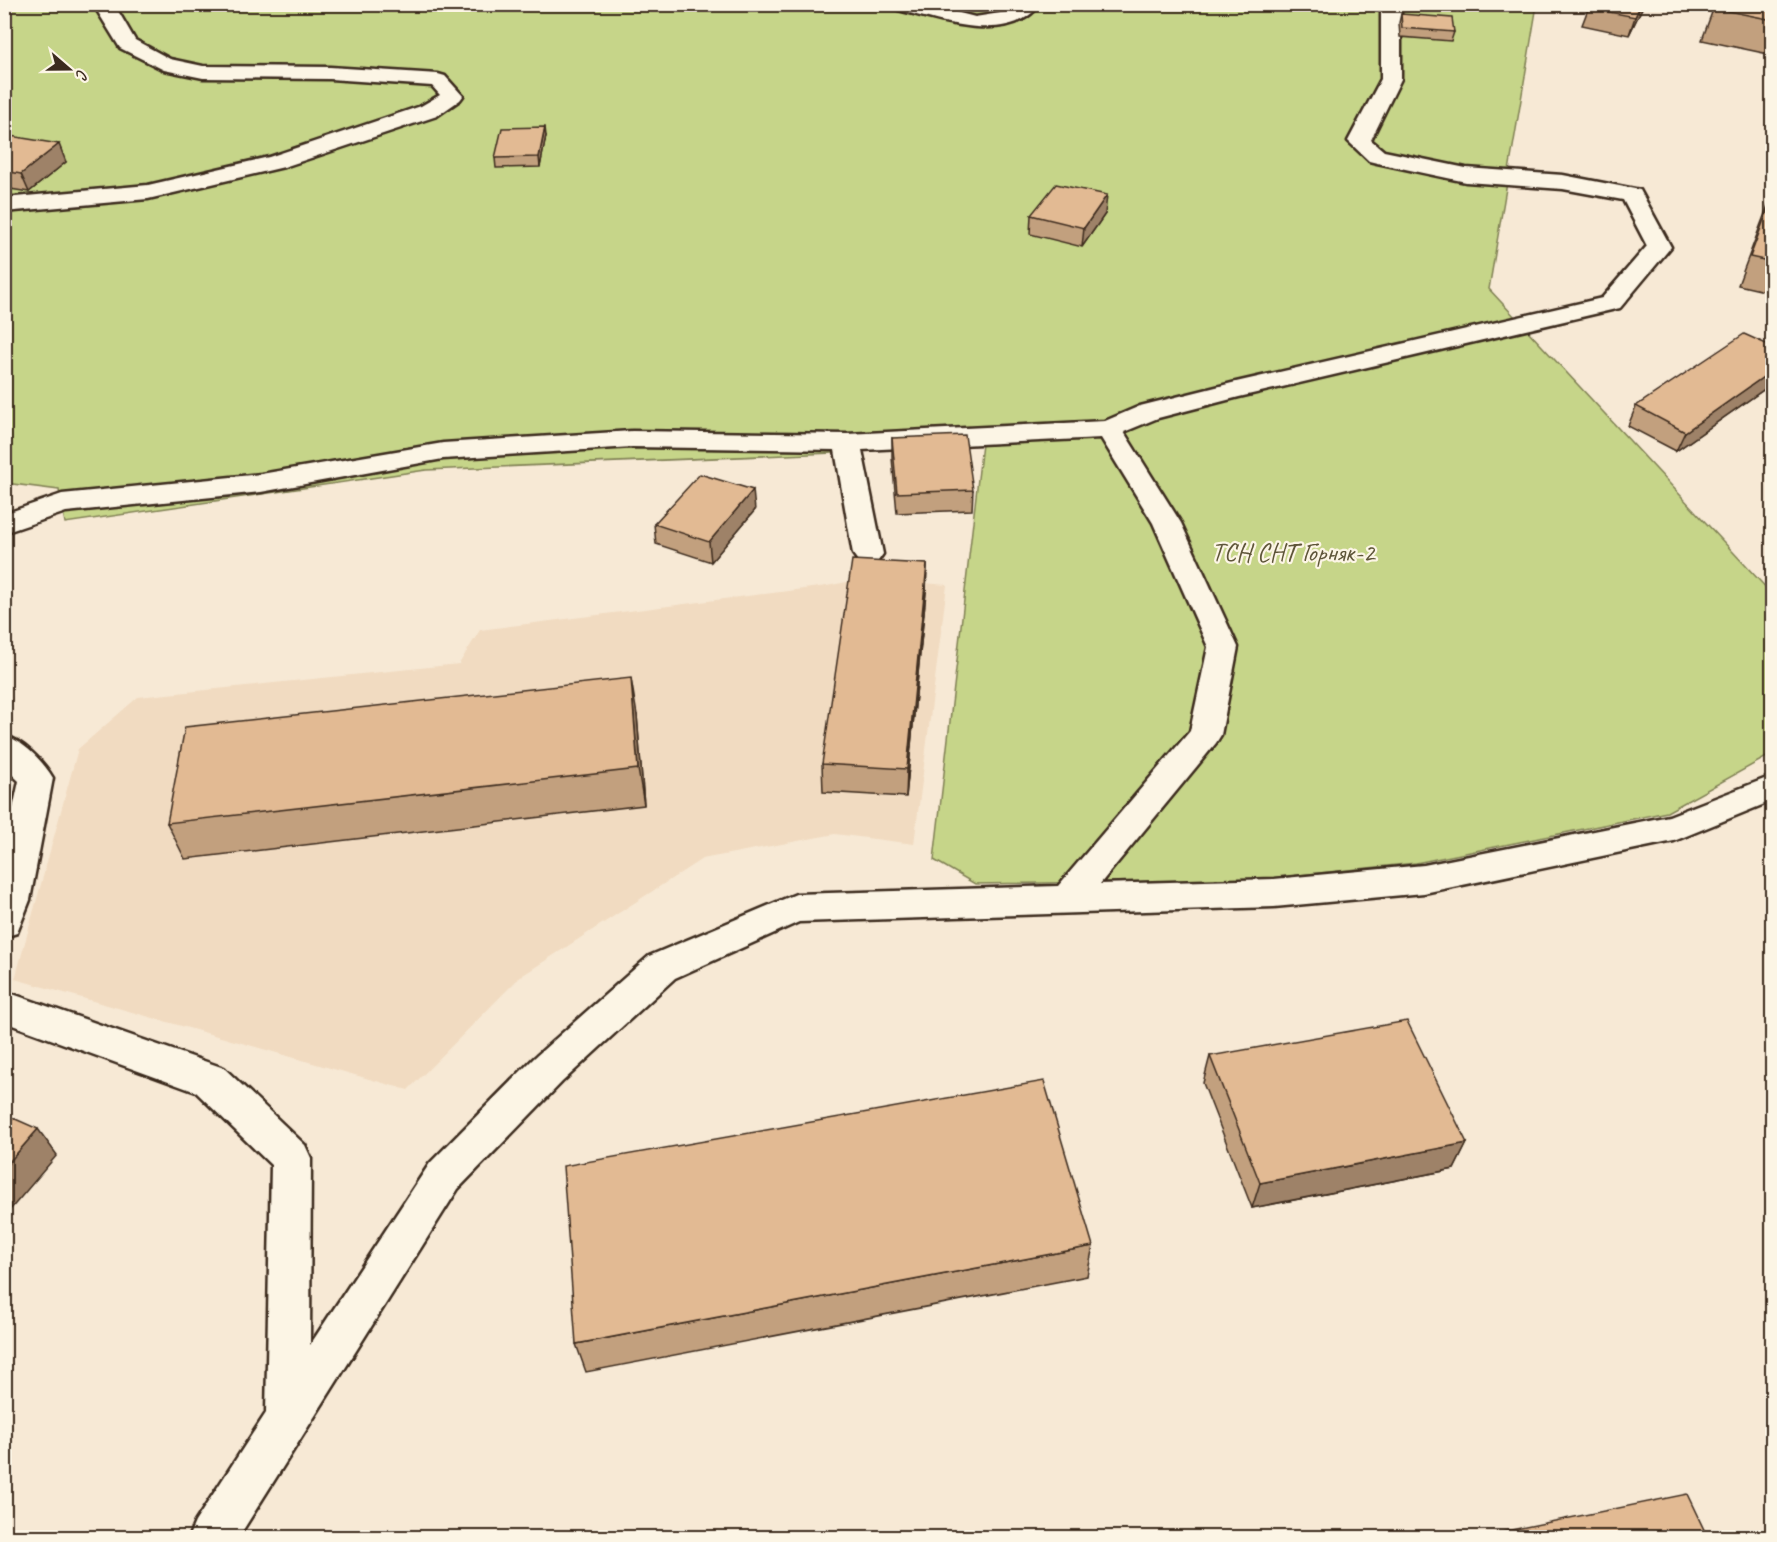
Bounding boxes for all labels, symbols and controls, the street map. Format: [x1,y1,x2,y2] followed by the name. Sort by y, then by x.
[39,39,99,99] north arrow
[71,67,93,83] text: С
[1212,536,1377,569] park label: ТСН СНТ Горняк-2

